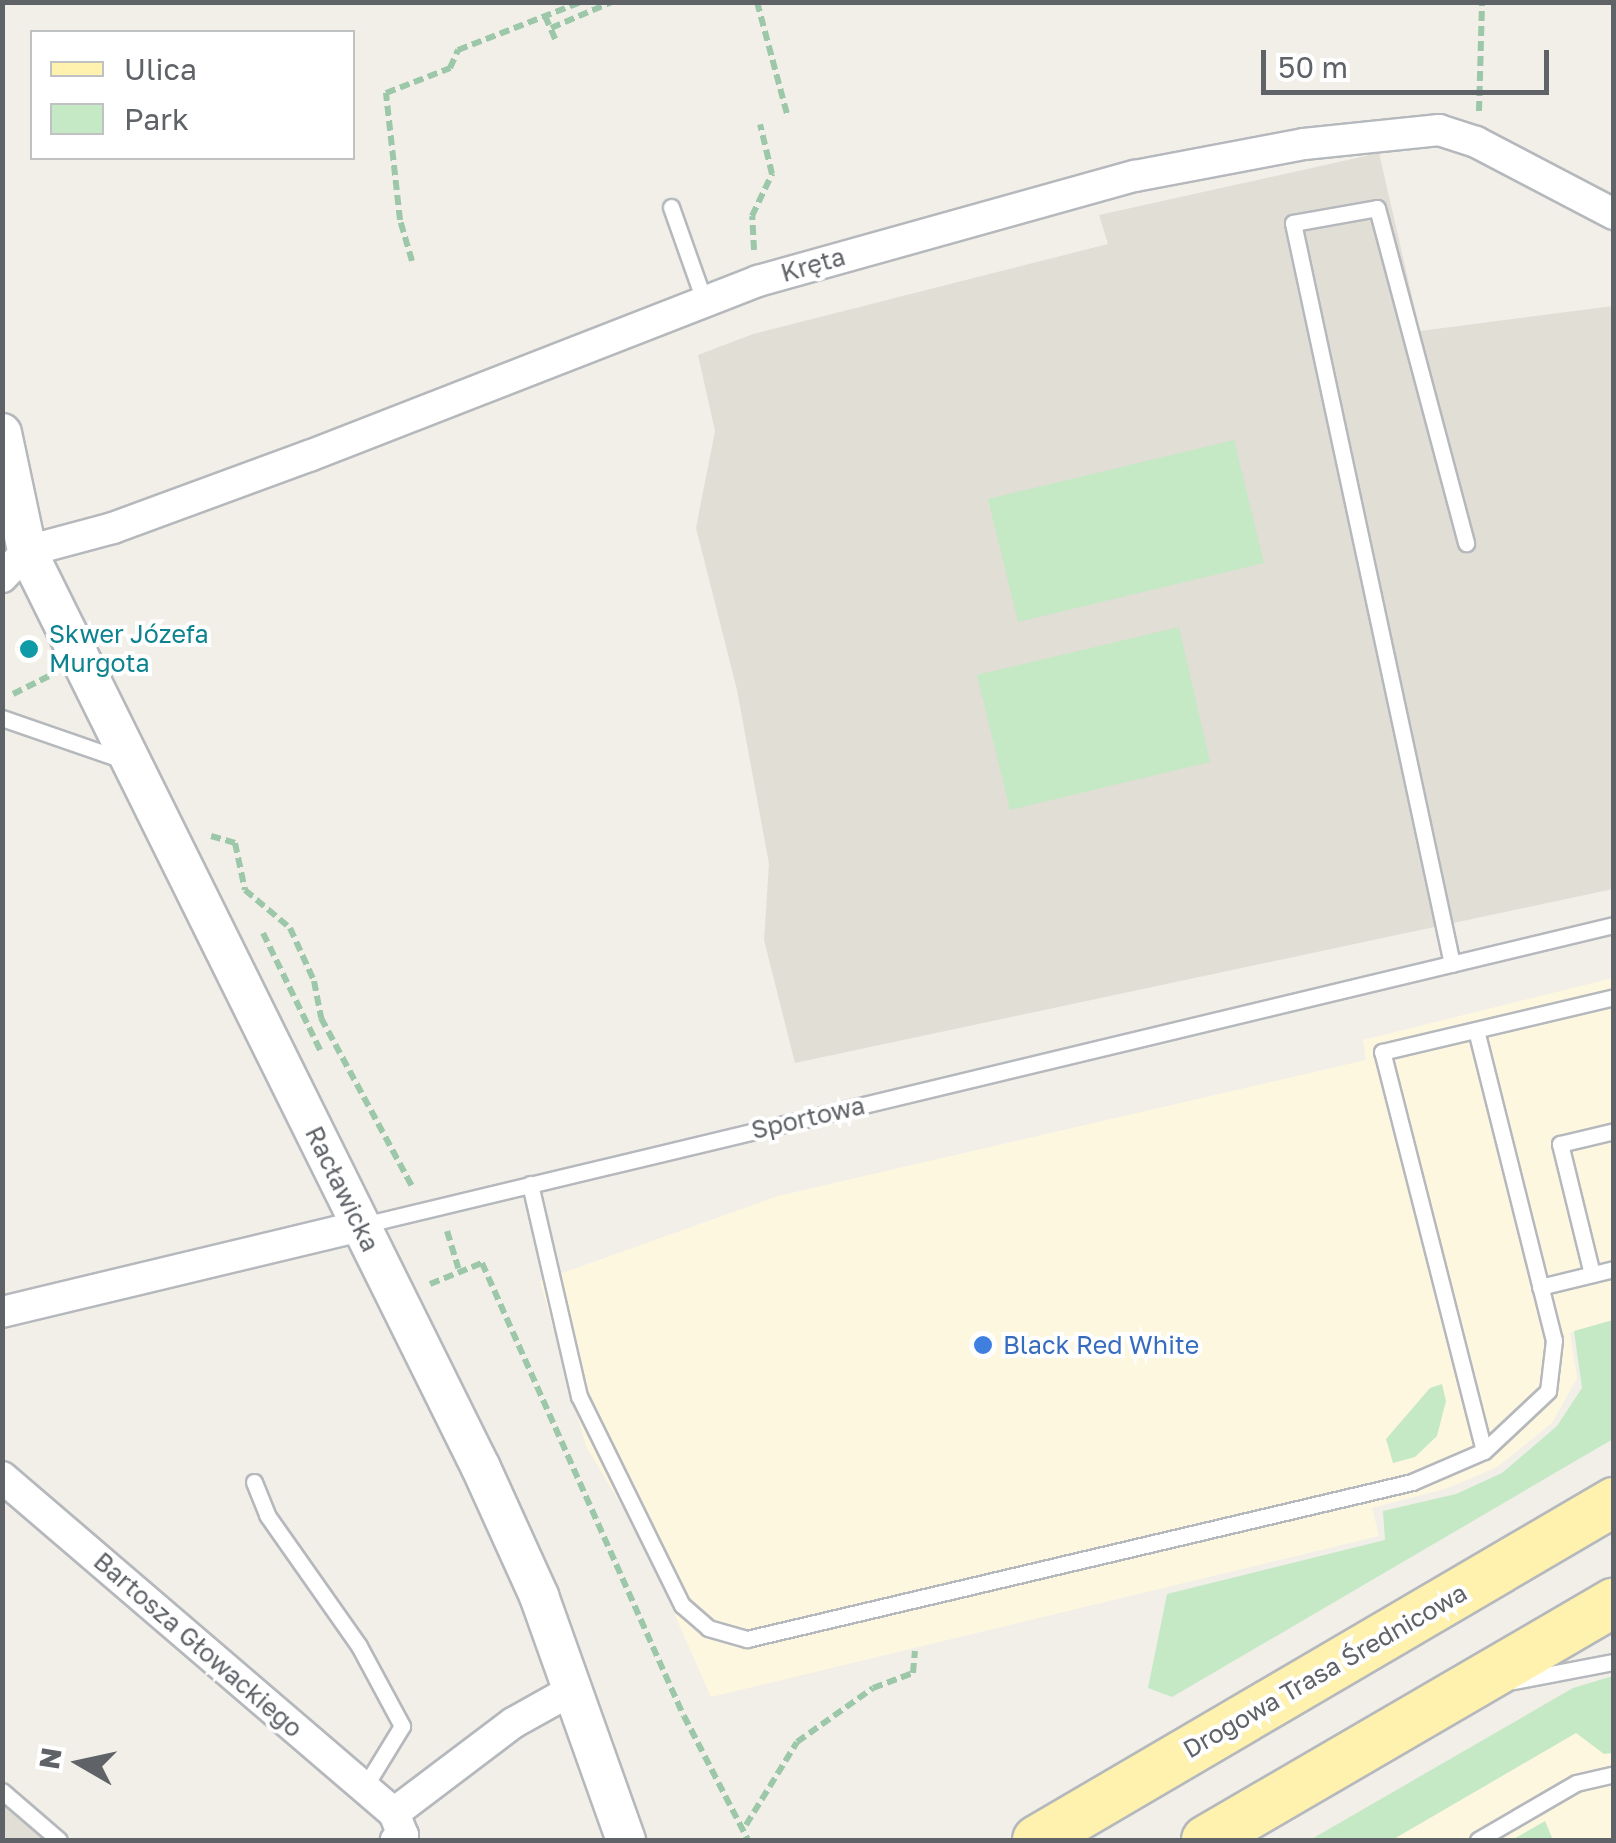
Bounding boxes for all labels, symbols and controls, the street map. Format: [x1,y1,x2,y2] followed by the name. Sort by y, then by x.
[30,30,355,160] legend
[1266,30,1554,92] scale bar
[1278,49,1348,85] text: 50 m
[124,51,197,87] text: Ulica
[124,101,189,137] text: Park
[777,242,849,288] street label: Kręta
[49,620,208,679] place label: Skwer Józefa Murgota
[18,638,40,660] marker: Skwer Józefa Murgota
[748,1090,868,1146] street label: Sportowa
[299,1121,385,1257] street label: Racławicka
[1003,1330,1199,1360] place label: Black Red White
[972,1334,994,1356] marker: Black Red White
[88,1546,308,1744] street label: Bartosza Głowackiego
[1178,1577,1472,1765] street label: Drogowa Trasa Średnicowa
[30,1713,130,1813] north arrow
[32,1745,68,1771] text: N

